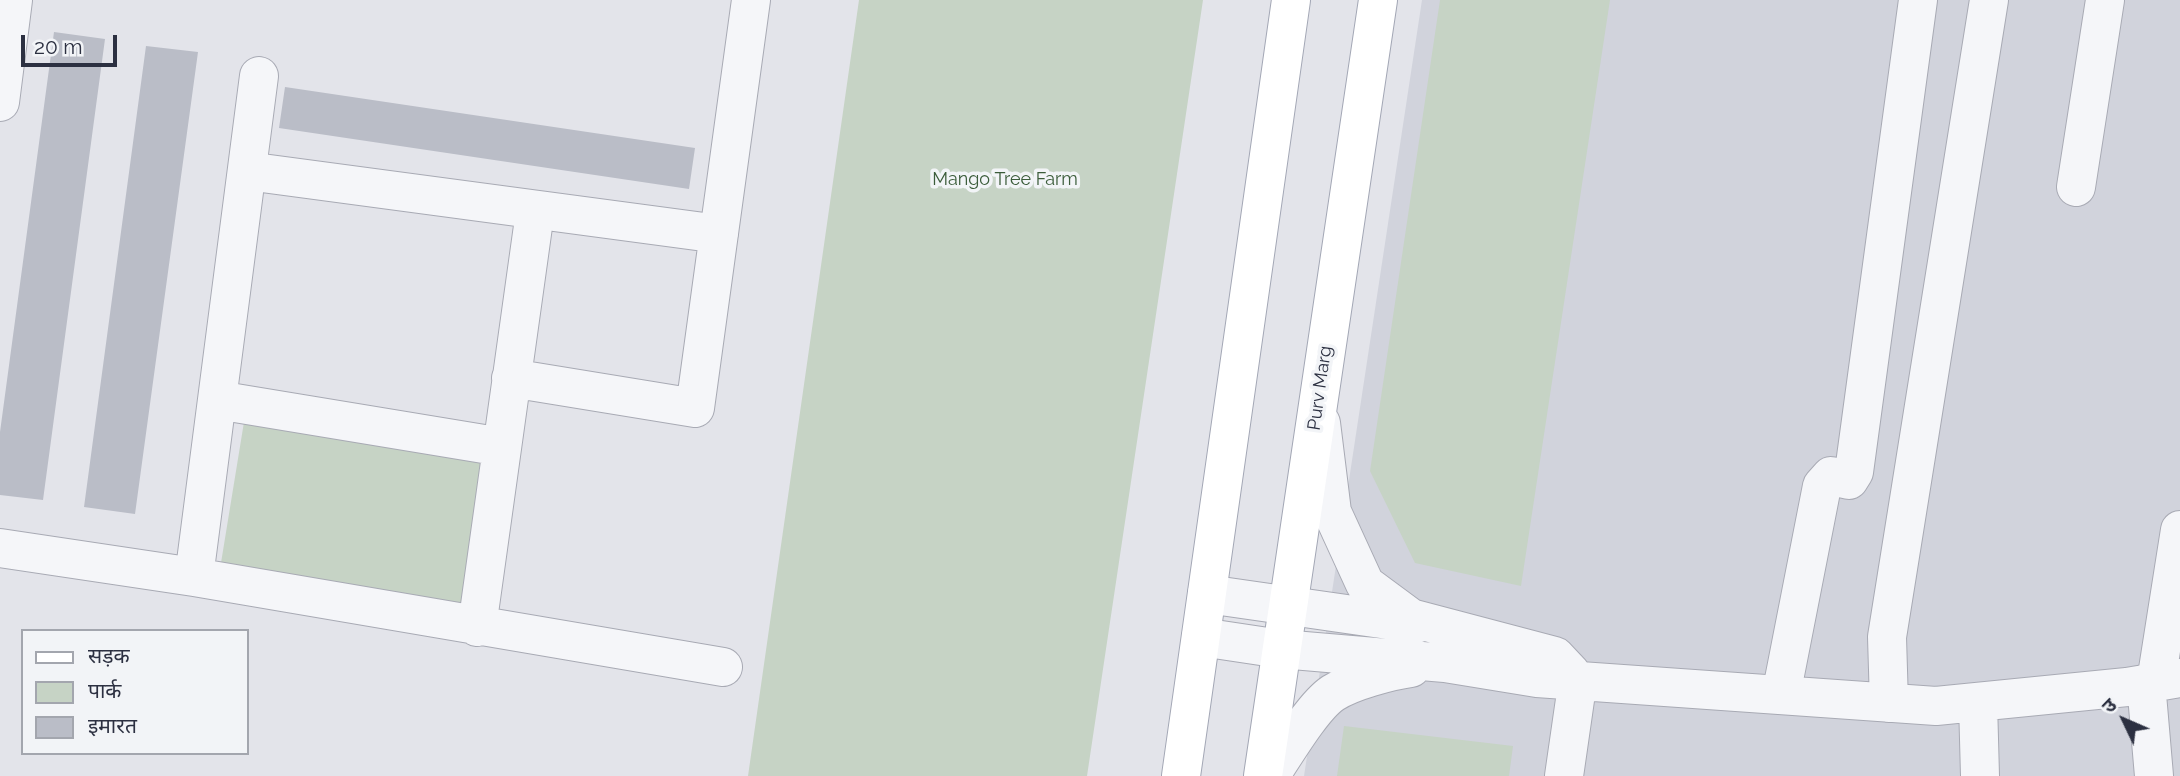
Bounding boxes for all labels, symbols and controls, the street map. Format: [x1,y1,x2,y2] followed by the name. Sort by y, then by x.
[24,21,121,65] scale bar
[34,34,82,59] text: 20 m
[932,169,1078,191] park label: Mango Tree Farm
[1303,344,1337,432] street label: Purv Marg
[21,629,248,755] legend
[88,643,130,668] text: सड़क
[88,678,122,703] text: पार्क
[2089,685,2159,755] north arrow
[2097,694,2121,717] text: उ
[88,713,137,738] text: इमारत

